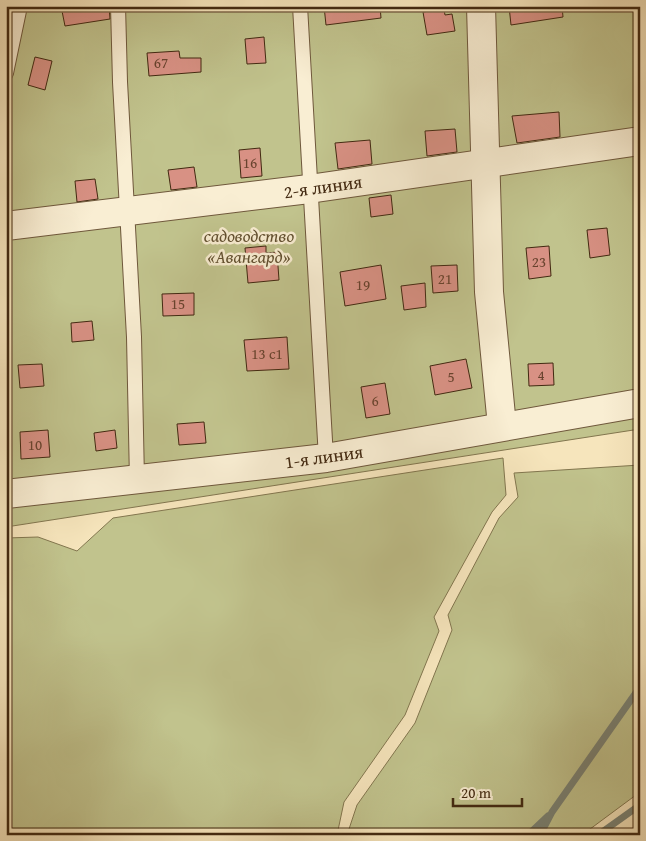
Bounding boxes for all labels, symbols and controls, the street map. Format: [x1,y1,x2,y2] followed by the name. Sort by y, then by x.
[154,52,168,73] house number: 67
[243,152,257,173] house number: 16
[282,168,364,205] street label: 2-я линия
[204,222,294,270] park label: садоводство «Авангард»
[532,251,546,272] house number: 23
[438,268,452,289] house number: 21
[356,274,370,295] house number: 19
[171,293,185,314] house number: 15
[251,343,283,364] house number: 13 с1
[537,364,545,385] house number: 4
[447,366,455,387] house number: 5
[371,390,379,411] house number: 6
[28,434,42,455] house number: 10
[283,438,365,475] street label: 1-я линия
[453,776,522,808] scale bar
[461,782,492,803] text: 20 m

